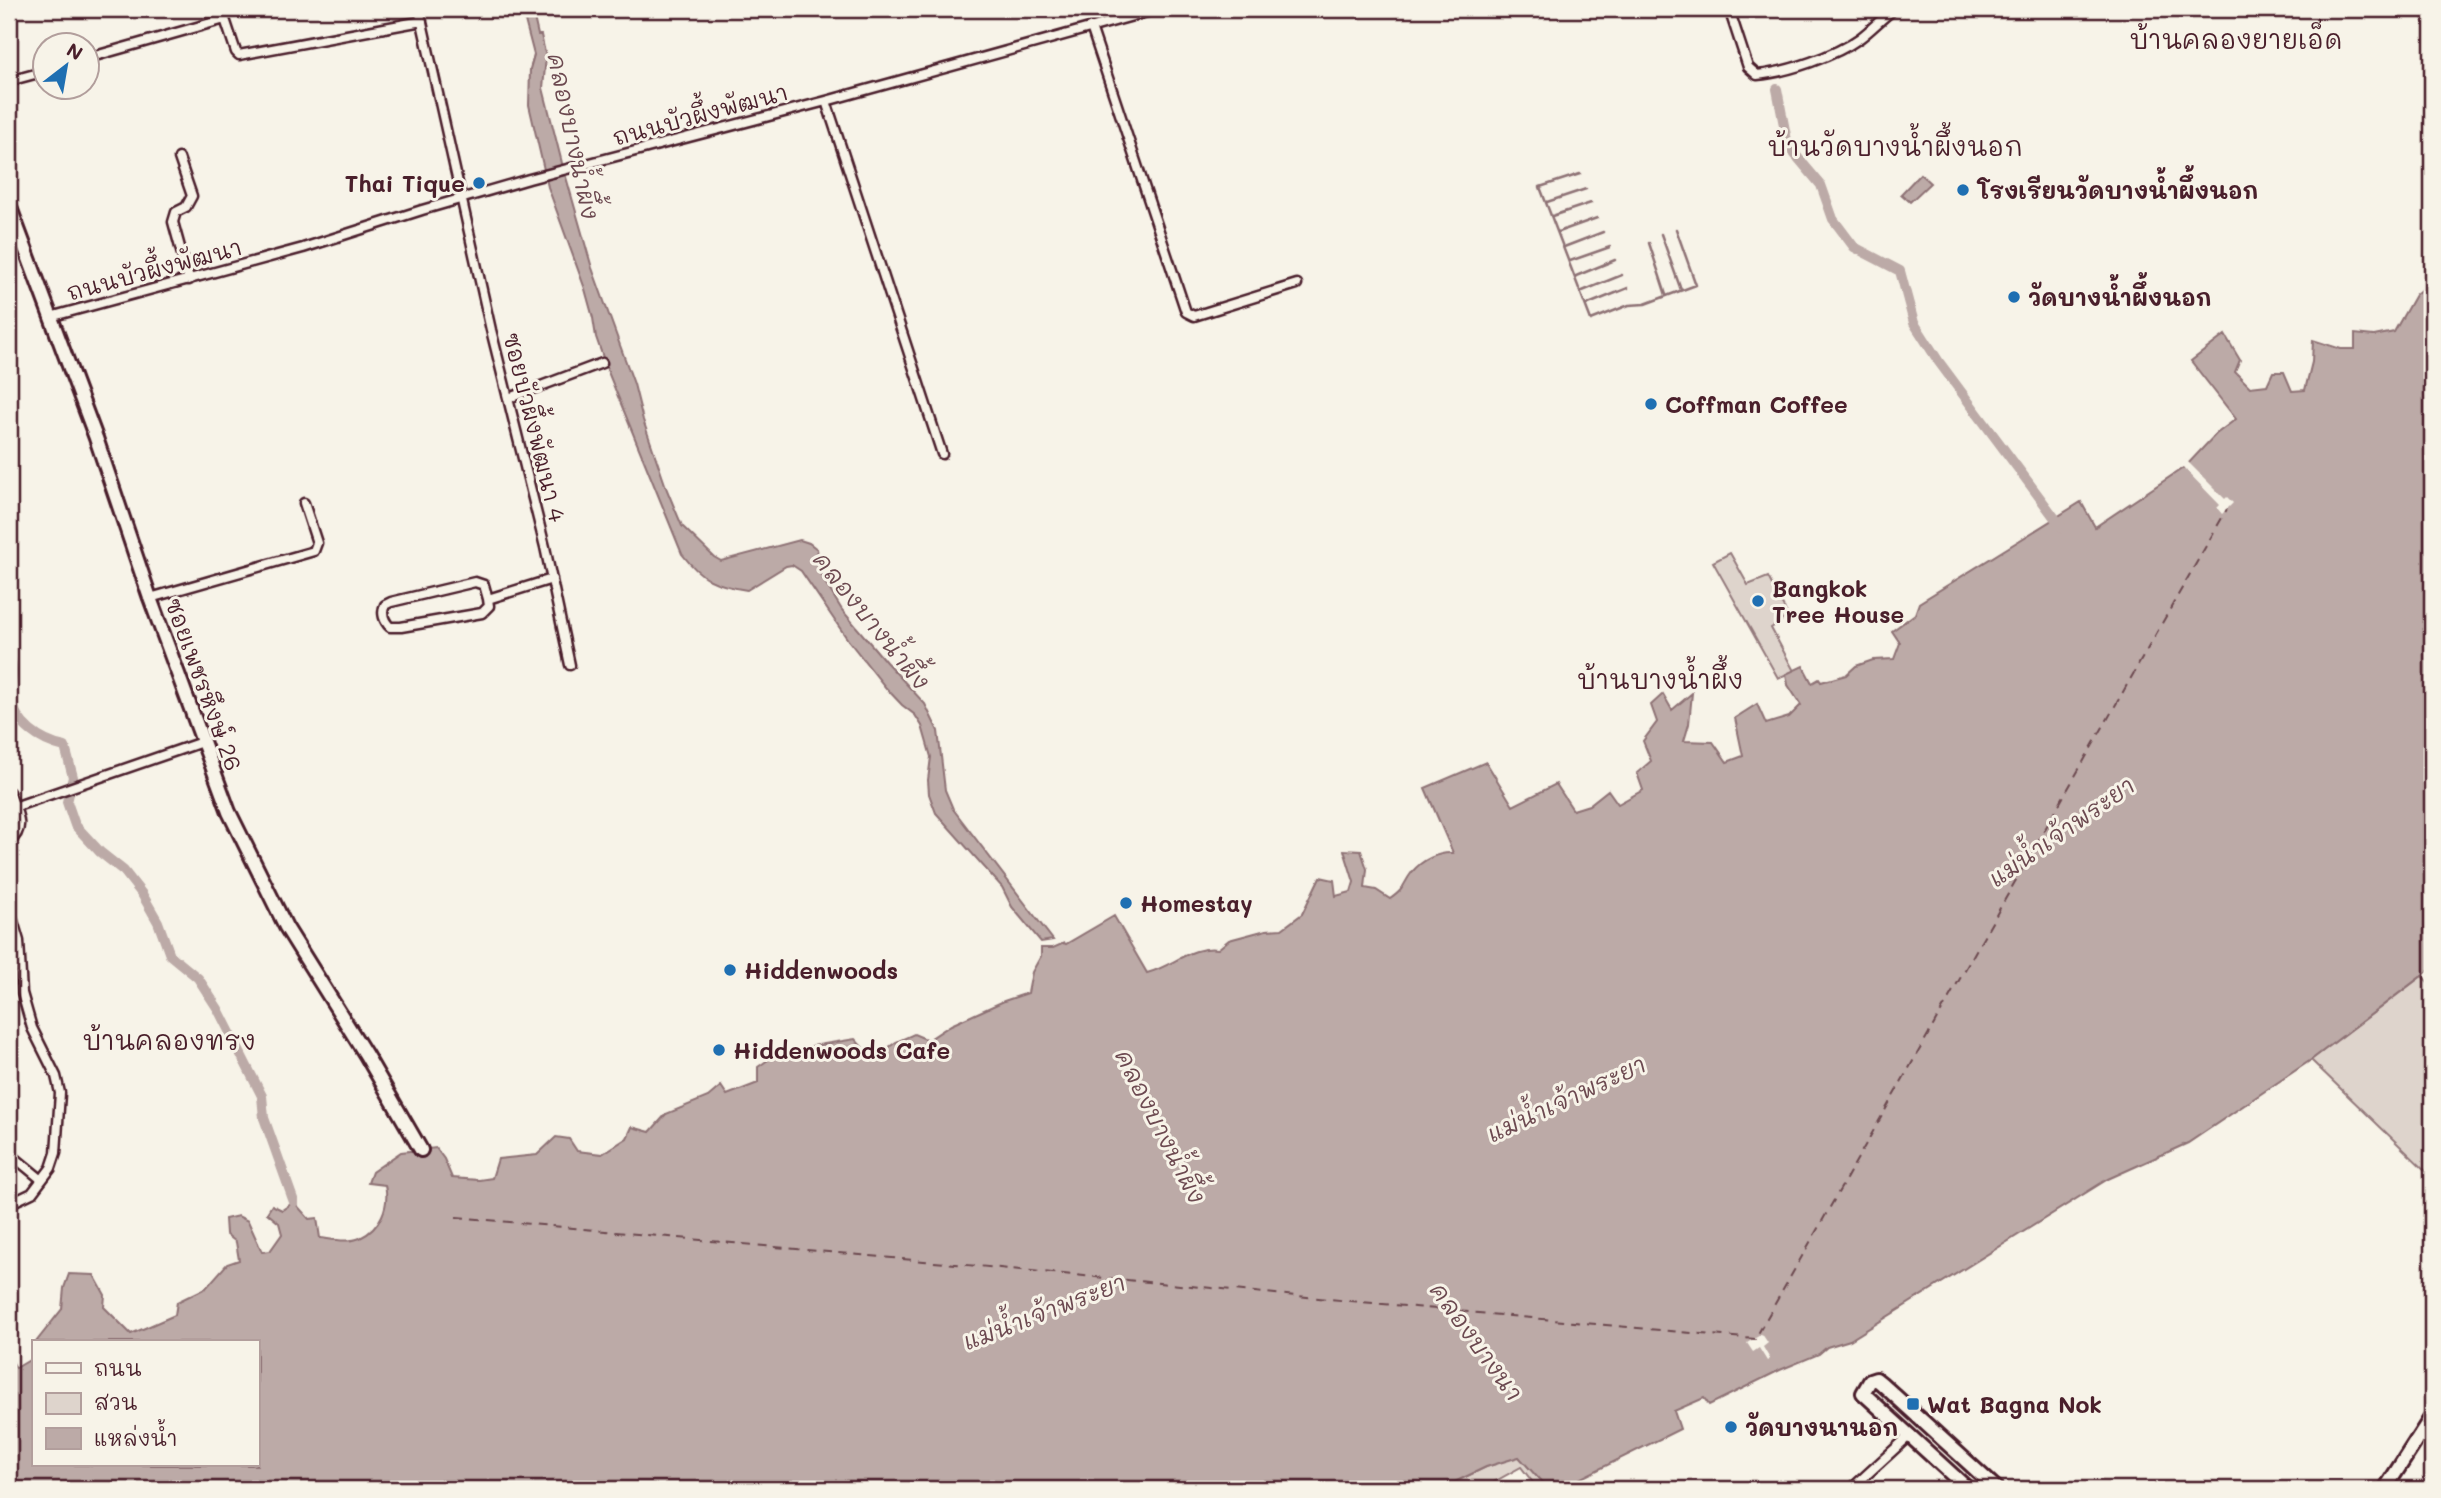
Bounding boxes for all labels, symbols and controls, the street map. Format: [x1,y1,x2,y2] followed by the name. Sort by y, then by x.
[2129,18,2343,56] district label: บ้านคลองยายเอ็ด
[32,32,102,102] north arrow
[62,37,88,65] text: N
[541,49,613,222] water label: คลองบางน้ำผึ้ง
[607,69,791,152] street label: ถนนบัวผึ้งพัฒนา
[1767,122,2023,163] district label: บ้านวัดบางน้ำผึ้งนอก
[1976,165,2258,205] place label: โรงเรียนวัดบางน้ำผึ้งนอก
[345,168,465,198] place label: Thai Tique
[471,175,487,191] marker: Thai Tique
[1955,182,1971,198] marker: โรงเรียนวัดบางน้ำผึ้งนอก
[61,224,245,307] street label: ถนนบัวผึ้งพัฒนา
[2028,272,2212,312] place label: วัดบางน้ำผึ้งนอก
[2006,289,2022,305] marker: วัดบางน้ำผึ้งนอก
[497,327,580,525] street label: ซอยบัวผึ้งพัฒนา 4
[1665,389,1848,419] place label: Coffman Coffee
[1643,396,1659,412] marker: Coffman Coffee
[807,540,942,695] water label: คลองบางน้ำผึ้ง
[1772,573,1904,629] place label: Bangkok Tree House
[159,593,250,775] street label: ซอยเพชรหึงษ์ 26
[1750,593,1766,609] marker: Bangkok Tree House
[1577,655,1743,696] district label: บ้านบางน้ำผึ้ง
[1979,766,2140,893] water label: แม่น้ำเจ้าพระยา
[1140,888,1253,918] place label: Homestay
[1118,895,1134,911] marker: Homestay
[744,955,898,985] place label: Hiddenwoods
[722,962,738,978] marker: Hiddenwoods
[82,1023,256,1057] district label: บ้านคลองทรง
[733,1035,950,1065] place label: Hiddenwoods Cafe
[1109,1041,1219,1208] water label: คลองบางน้ำผึ้ง
[711,1042,727,1058] marker: Hiddenwoods Cafe
[1480,1044,1650,1148] water label: แม่น้ำเจ้าพระยา
[957,1262,1130,1356] water label: แม่น้ำเจ้าพระยา
[1424,1276,1530,1406] water label: คลองบางนา
[32,1340,259,1466] legend
[94,1354,142,1381] text: ถนน
[94,1388,138,1415] text: สวน
[1927,1389,2102,1419] place label: Wat Bagna Nok
[1905,1396,1921,1412] marker: Wat Bagna Nok
[1745,1411,1898,1442] place label: วัดบางนานอก
[94,1419,177,1451] text: แหล่งน้ำ
[1723,1419,1739,1435] marker: วัดบางนานอก

